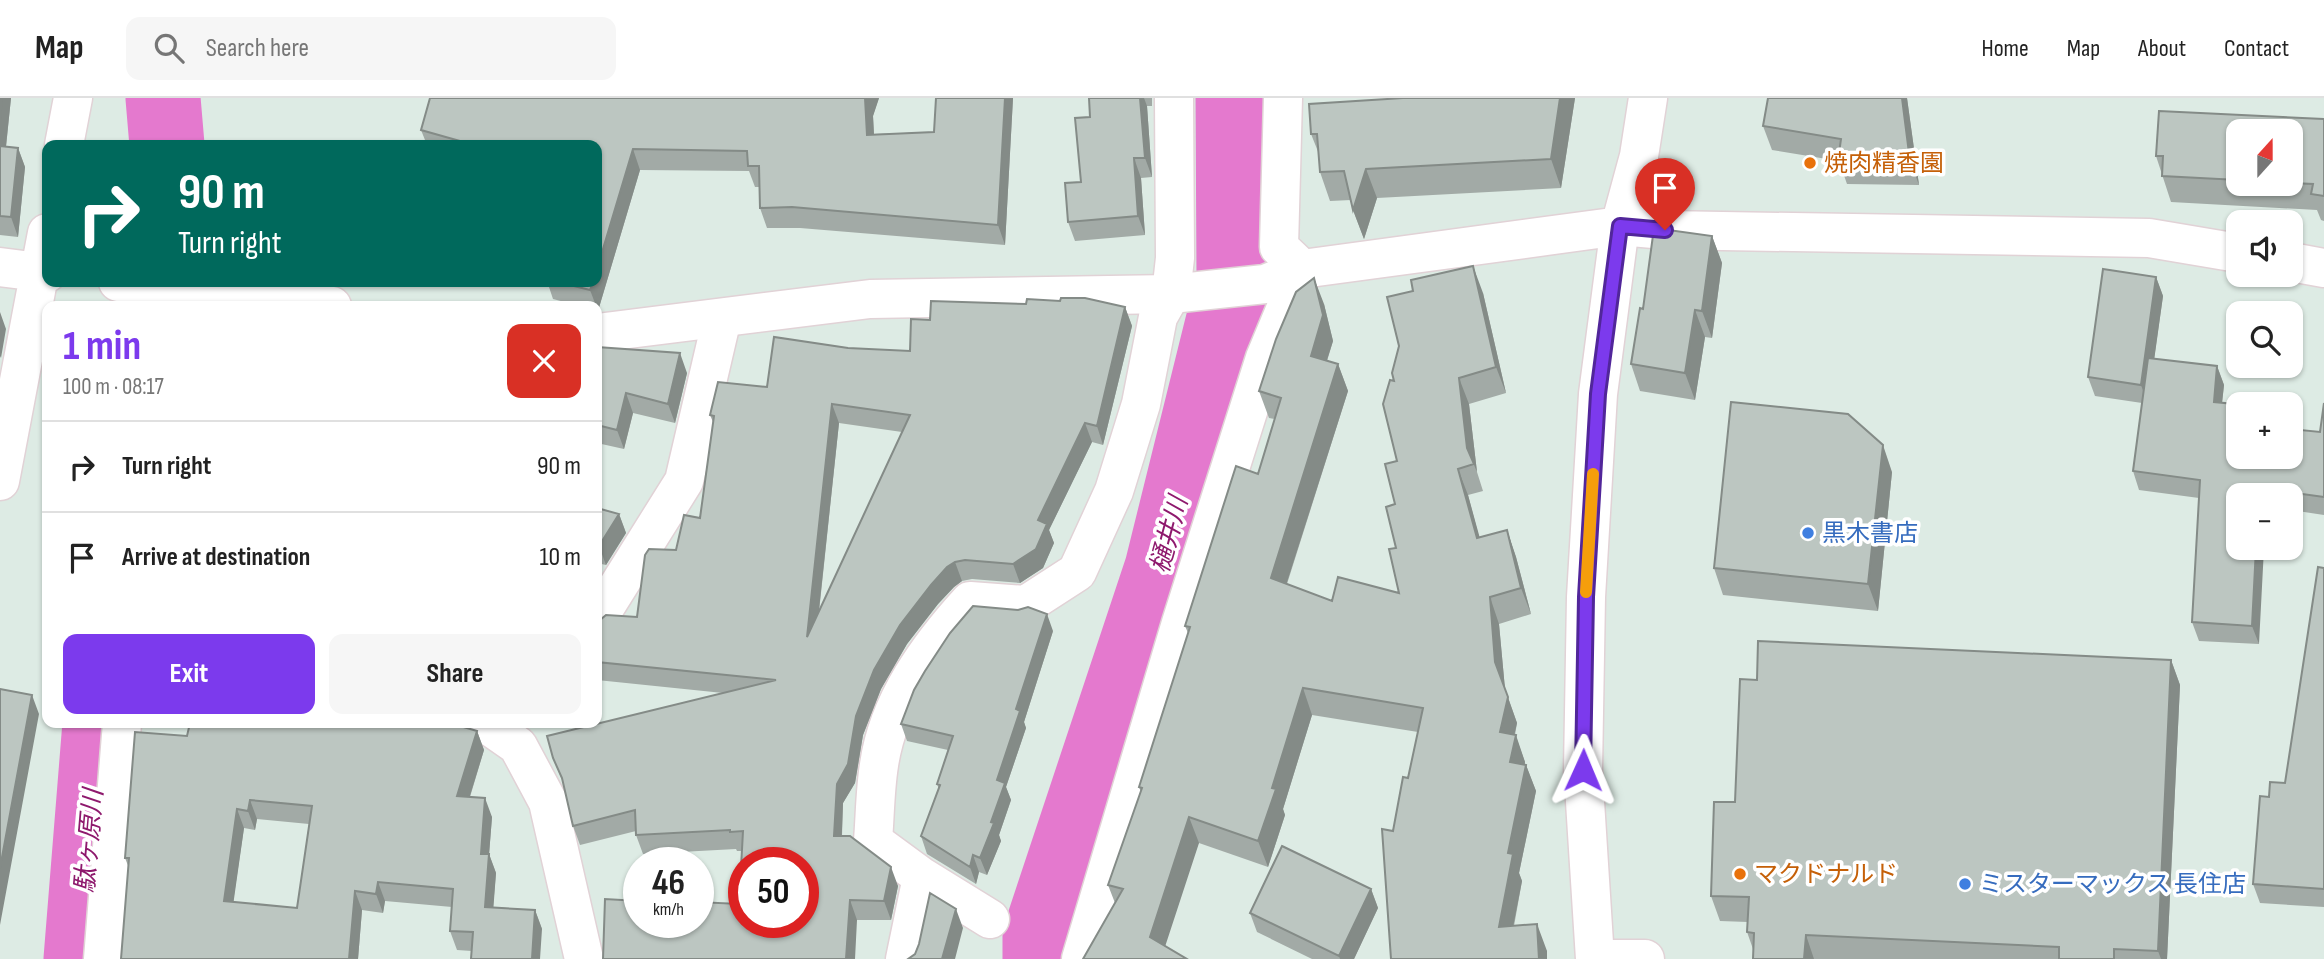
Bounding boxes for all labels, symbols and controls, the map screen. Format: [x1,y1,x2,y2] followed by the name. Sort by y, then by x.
[126,17,616,80] search box
[35,28,84,68] text: Map
[150,29,188,67] icon: search
[206,33,309,64] text: Search here
[1981,34,2029,63] text: Home
[2067,34,2100,63] text: Map
[2138,34,2186,63] text: About
[2224,34,2289,63] text: Contact
[2226,119,2303,196] north arrow
[2226,119,2303,560] map controls
[1824,149,1944,178] place label: 焼肉精香園
[1802,155,1818,171] marker: 焼肉精香園
[1635,158,1695,230] pin
[178,164,265,223] text: 90 m
[63,168,154,259] icon: right
[1646,169,1684,207] icon: arrive
[2226,210,2303,287] button: sound
[178,224,282,263] text: Turn right
[2226,301,2303,378] button: search
[63,321,141,372] text: 1 min
[507,324,581,398] button: close
[63,373,164,401] text: 100 m · 08:17
[2226,392,2303,469] button: +
[63,448,101,486] icon: right
[122,451,211,482] text: Turn right
[537,451,581,482] text: 90 m
[2226,483,2303,560] button: −
[1145,490,1196,577] water label: 樋井川
[1822,519,1918,548] place label: 黒木書店
[1800,525,1816,541] marker: 黒木書店
[63,539,101,577] icon: arrive
[122,542,310,573] text: Arrive at destination
[539,542,581,573] text: 10 m
[63,634,315,714] button: Exit
[329,634,581,714] button: Share
[1546,733,1620,807] position arrow
[70,785,110,894] water label: 駄ヶ原川
[728,847,819,938] speed limit sign: 50
[1754,860,1898,889] place label: マクドナルド
[652,862,685,905] text: 46
[1732,866,1748,882] marker: マクドナルド
[1979,870,2246,899] place label: ミスターマックス 長住店
[1957,876,1973,892] marker: ミスターマックス 長住店
[653,899,684,920] text: km/h

